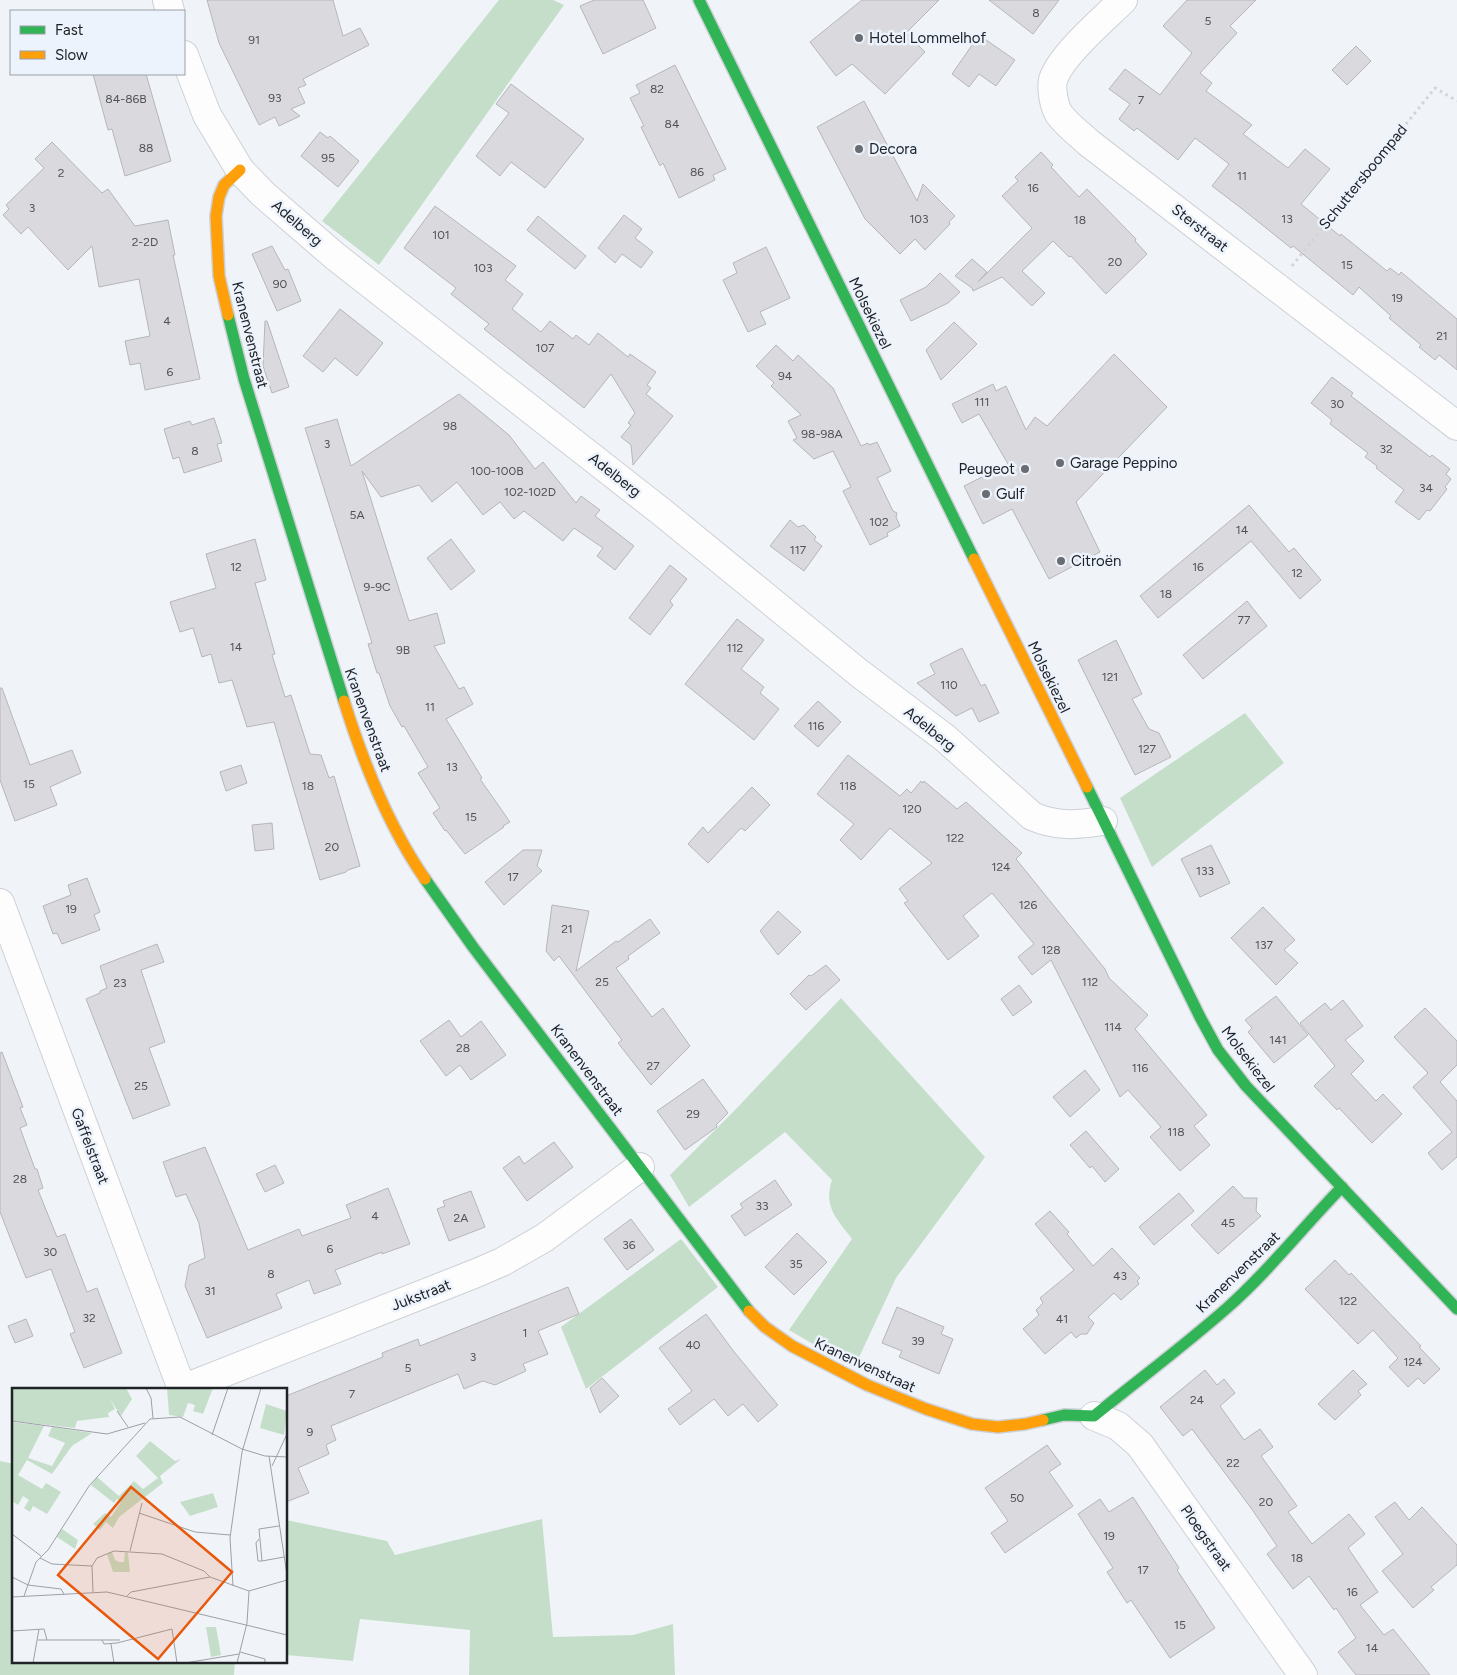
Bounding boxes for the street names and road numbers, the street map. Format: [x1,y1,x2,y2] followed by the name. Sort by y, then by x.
[1315,121,1411,233] street label: Schuttersboompad
[268,196,326,250] street label: Adelberg
[1168,200,1232,256] street label: Sterstraat
[845,274,895,352] street label: Molsekiezel
[228,280,272,391] street label: Kranenvenstraat
[585,449,645,501] street label: Adelberg
[1024,638,1074,716] street label: Molsekiezel
[341,665,395,775] street label: Kranenvenstraat
[901,703,959,755] street label: Adelberg
[547,1021,627,1119] street label: Kranenvenstraat
[1217,1023,1279,1095] street label: Molsekiezel
[67,1105,113,1187] street label: Gaffelstraat
[1192,1227,1284,1317] street label: Kranenvenstraat
[389,1275,454,1315] street label: Jukstraat
[812,1334,919,1396] street label: Kranenvenstraat
[1177,1502,1235,1575] street label: Ploegstraat

